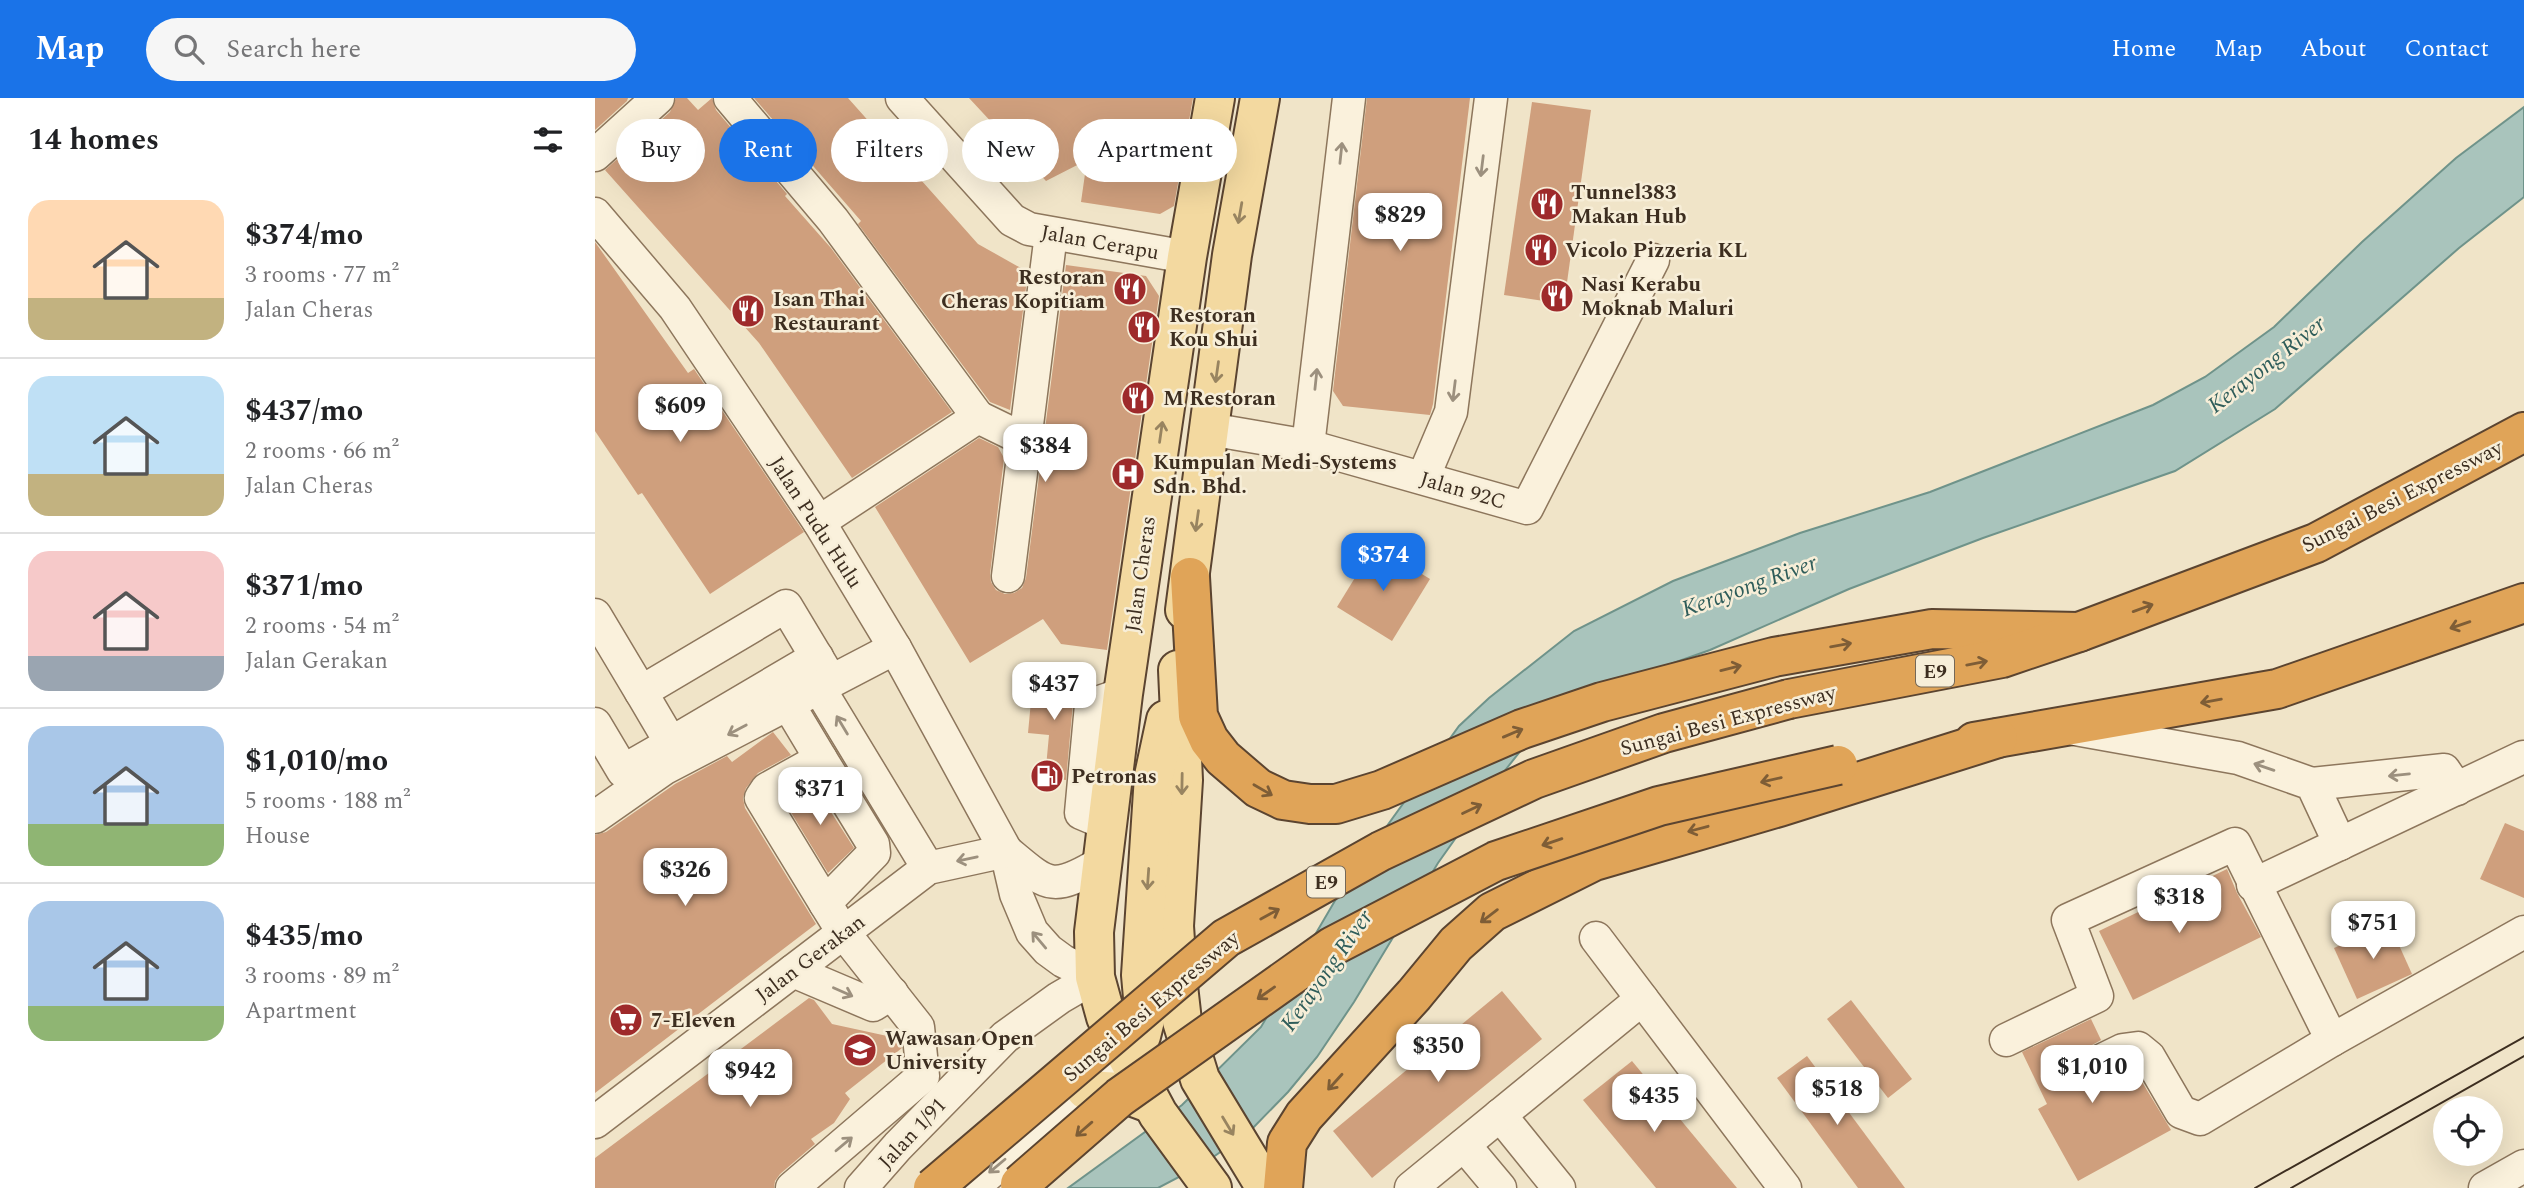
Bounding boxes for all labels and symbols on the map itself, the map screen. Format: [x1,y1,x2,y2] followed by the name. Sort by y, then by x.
[1335,142,1348,164] one-way arrow
[1476,154,1489,177] one-way arrow
[1571,177,1686,233] place label: Tunnel383 Makan Hub
[1528,185,1566,223] restaurant icon: Tunnel383 Makan Hub
[1359,194,1441,253] pin: $829
[1232,202,1246,224] one-way arrow
[1038,217,1162,269] street label: Jalan Cerapu
[1522,231,1560,269] restaurant icon: Vicolo Pizzeria KL
[1565,235,1747,267] place label: Vicolo Pizzeria KL
[941,262,1105,318] place label: Restoran Cheras Kopitiam
[1581,269,1734,325] place label: Nasi Kerabu Moknab Maluri
[1111,270,1149,308] restaurant icon: Restoran Cheras Kopitiam
[1538,277,1576,315] restaurant icon: Nasi Kerabu Moknab Maluri
[773,284,880,340] place label: Isan Thai Restaurant
[729,292,767,330] restaurant icon: Isan Thai Restaurant
[1169,300,1258,356] place label: Restoran Kou Shui
[2200,307,2334,423] water label: Kerayong River
[1125,308,1163,346] restaurant icon: Restoran Kou Shui
[1210,360,1223,382] one-way arrow
[1309,368,1322,390] one-way arrow
[1119,379,1157,417] restaurant icon: M Restoran
[1447,380,1460,402] one-way arrow
[1163,383,1276,415] place label: M Restoran
[639,384,721,444] pin: $609
[1155,421,1168,444] one-way arrow
[1004,424,1086,484] pin: $384
[2296,432,2509,562] street label: Sungai Besi Expressway
[1153,447,1397,503] place label: Kumpulan Medi-Systems Sdn. Bhd.
[760,450,870,595] street label: Jalan Pudu Hulu
[1109,455,1147,493] hospital icon: Kumpulan Medi-Systems Sdn. Bhd.
[1416,463,1509,518] street label: Jalan 92C
[1191,509,1204,532] one-way arrow
[1117,514,1165,634] street label: Jalan Cheras
[1342,533,1424,593] pin: $374
[1677,545,1823,627] water label: Kerayong River
[2131,601,2153,613] one-way arrow
[2449,620,2471,632] one-way arrow
[1829,638,1852,651] one-way arrow
[1965,655,1987,669] one-way arrow
[1916,656,1954,686] road number: E9
[1719,661,1742,674] one-way arrow
[1013,662,1095,722] pin: $437
[1617,677,1840,765] street label: Sungai Besi Expressway
[2200,694,2223,708] one-way arrow
[835,716,849,736] one-way arrow
[727,724,748,738] one-way arrow
[1502,726,1523,739] one-way arrow
[1028,757,1066,795] fuel station icon: Petronas
[2253,760,2275,772] one-way arrow
[1071,761,1157,793] place label: Petronas
[779,768,861,827] pin: $371
[2388,768,2411,781] one-way arrow
[1175,772,1189,795] one-way arrow
[1760,774,1783,788] one-way arrow
[1253,783,1273,797] one-way arrow
[1461,801,1482,815] one-way arrow
[1688,824,1710,837] one-way arrow
[1542,837,1564,849] one-way arrow
[644,848,726,908] pin: $326
[956,853,979,867] one-way arrow
[1307,866,1345,898] road number: E9
[1141,868,1154,891] one-way arrow
[2138,876,2220,935] pin: $318
[1272,902,1383,1039] water label: Kerayong River
[2332,902,2414,961] pin: $751
[1260,906,1280,920] one-way arrow
[749,907,872,1011] street label: Jalan Gerakan
[1481,908,1499,923] one-way arrow
[1056,923,1248,1090] street label: Sungai Besi Expressway
[1031,931,1047,949] one-way arrow
[1257,986,1276,1001] one-way arrow
[832,987,854,1000] one-way arrow
[607,1001,645,1039] supermarket icon: 7-Eleven
[651,1005,736,1037] place label: 7-Eleven
[885,1023,1034,1079] place label: Wawasan Open University
[1397,1024,1479,1084] pin: $350
[841,1031,879,1069] school or university icon: Wawasan Open University
[2035,1046,2149,1105] pin: $1,010
[709,1049,791,1109] pin: $942
[1796,1068,1878,1127] pin: $518
[1327,1073,1343,1091] one-way arrow
[1613,1074,1695,1134] pin: $435
[871,1090,955,1177] street label: Jalan 1/91
[1222,1116,1236,1136] one-way arrow
[1075,1121,1093,1137] one-way arrow
[834,1136,852,1152] one-way arrow
[988,1158,1006,1174] one-way arrow

